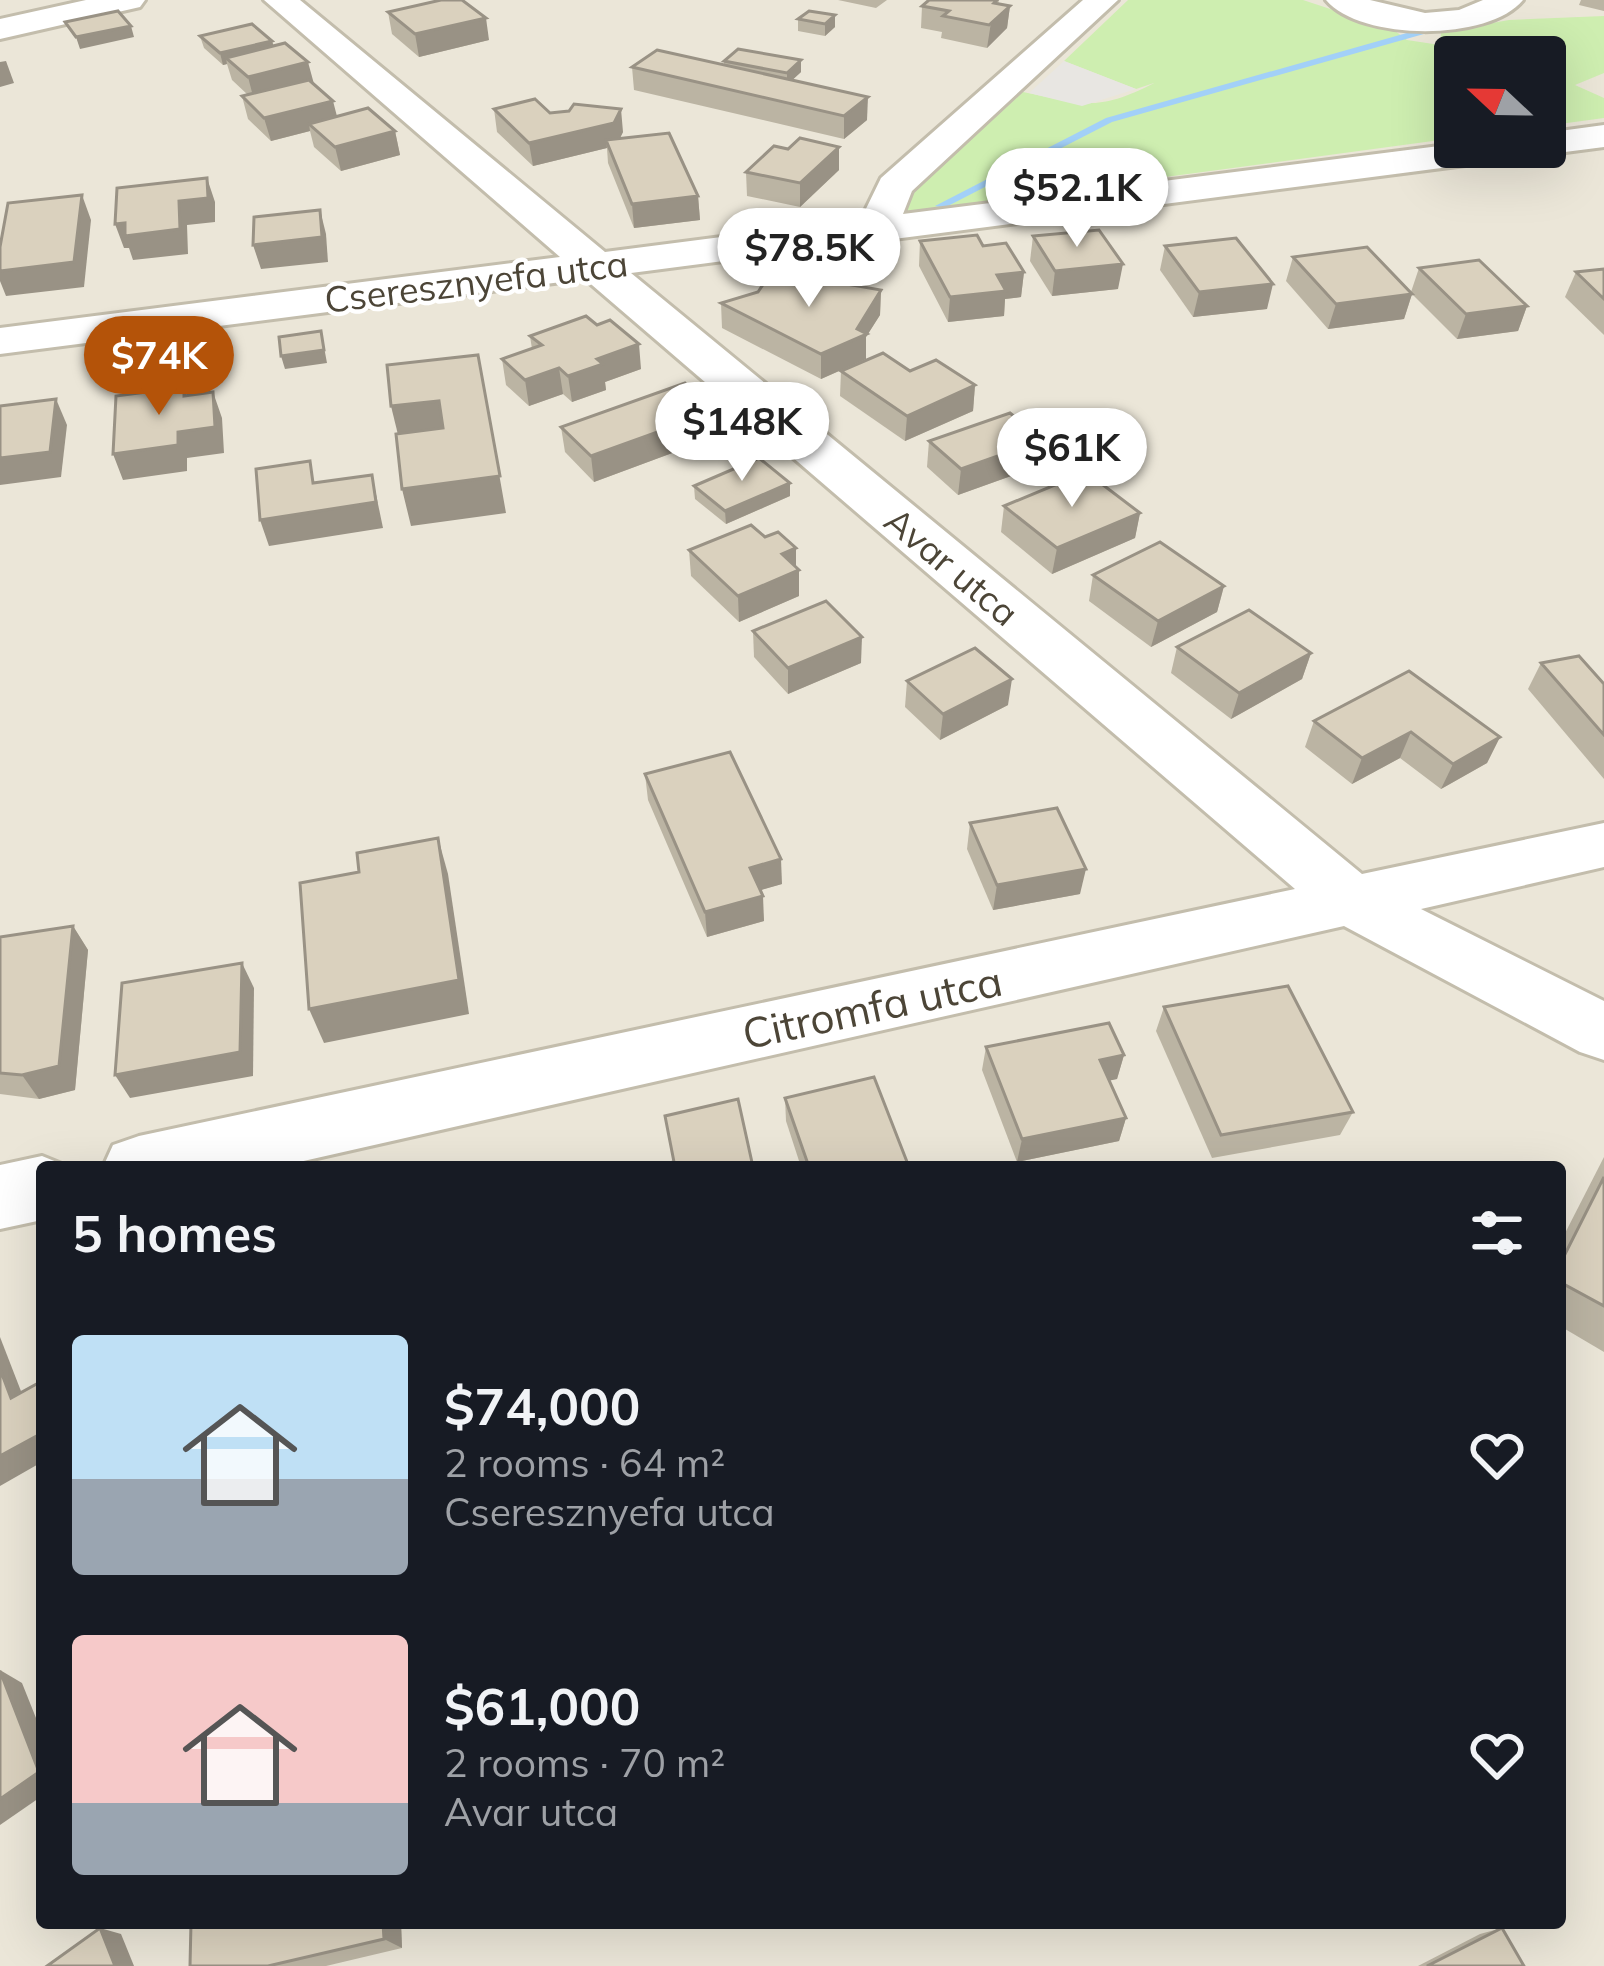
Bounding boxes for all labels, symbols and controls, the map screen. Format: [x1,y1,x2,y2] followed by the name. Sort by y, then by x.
[1434,36,1566,168] north arrow
[1434,36,1566,168] map controls
[979,148,1175,250] pin: $52.1K
[1012,162,1142,211] text: $52.1K
[711,208,907,310] pin: $78.5K
[744,222,874,271] text: $78.5K
[322,240,630,322] street label: Cseresznyefa utca
[88,316,230,418] pin: $74K
[111,330,207,379] text: $74K
[658,382,826,484] pin: $148K
[682,396,802,445] text: $148K
[1001,408,1143,510] pin: $61K
[1024,422,1120,471] text: $61K
[876,497,1028,635] street label: Avar utca
[737,954,1007,1060] street label: Citromfa utca
[1464,1200,1530,1266] icon: filters
[72,1201,277,1265] text: 5 homes
[444,1374,640,1438] text: $74,000
[168,1383,312,1527] icon: home
[1464,1422,1530,1488] icon: heart
[444,1438,725,1487] text: 2 rooms · 64 m²
[444,1487,775,1536] text: Cseresznyefa utca
[444,1674,640,1738] text: $61,000
[168,1683,312,1827] icon: home
[1464,1722,1530,1788] icon: heart
[444,1738,725,1787] text: 2 rooms · 70 m²
[444,1787,618,1836] text: Avar utca

